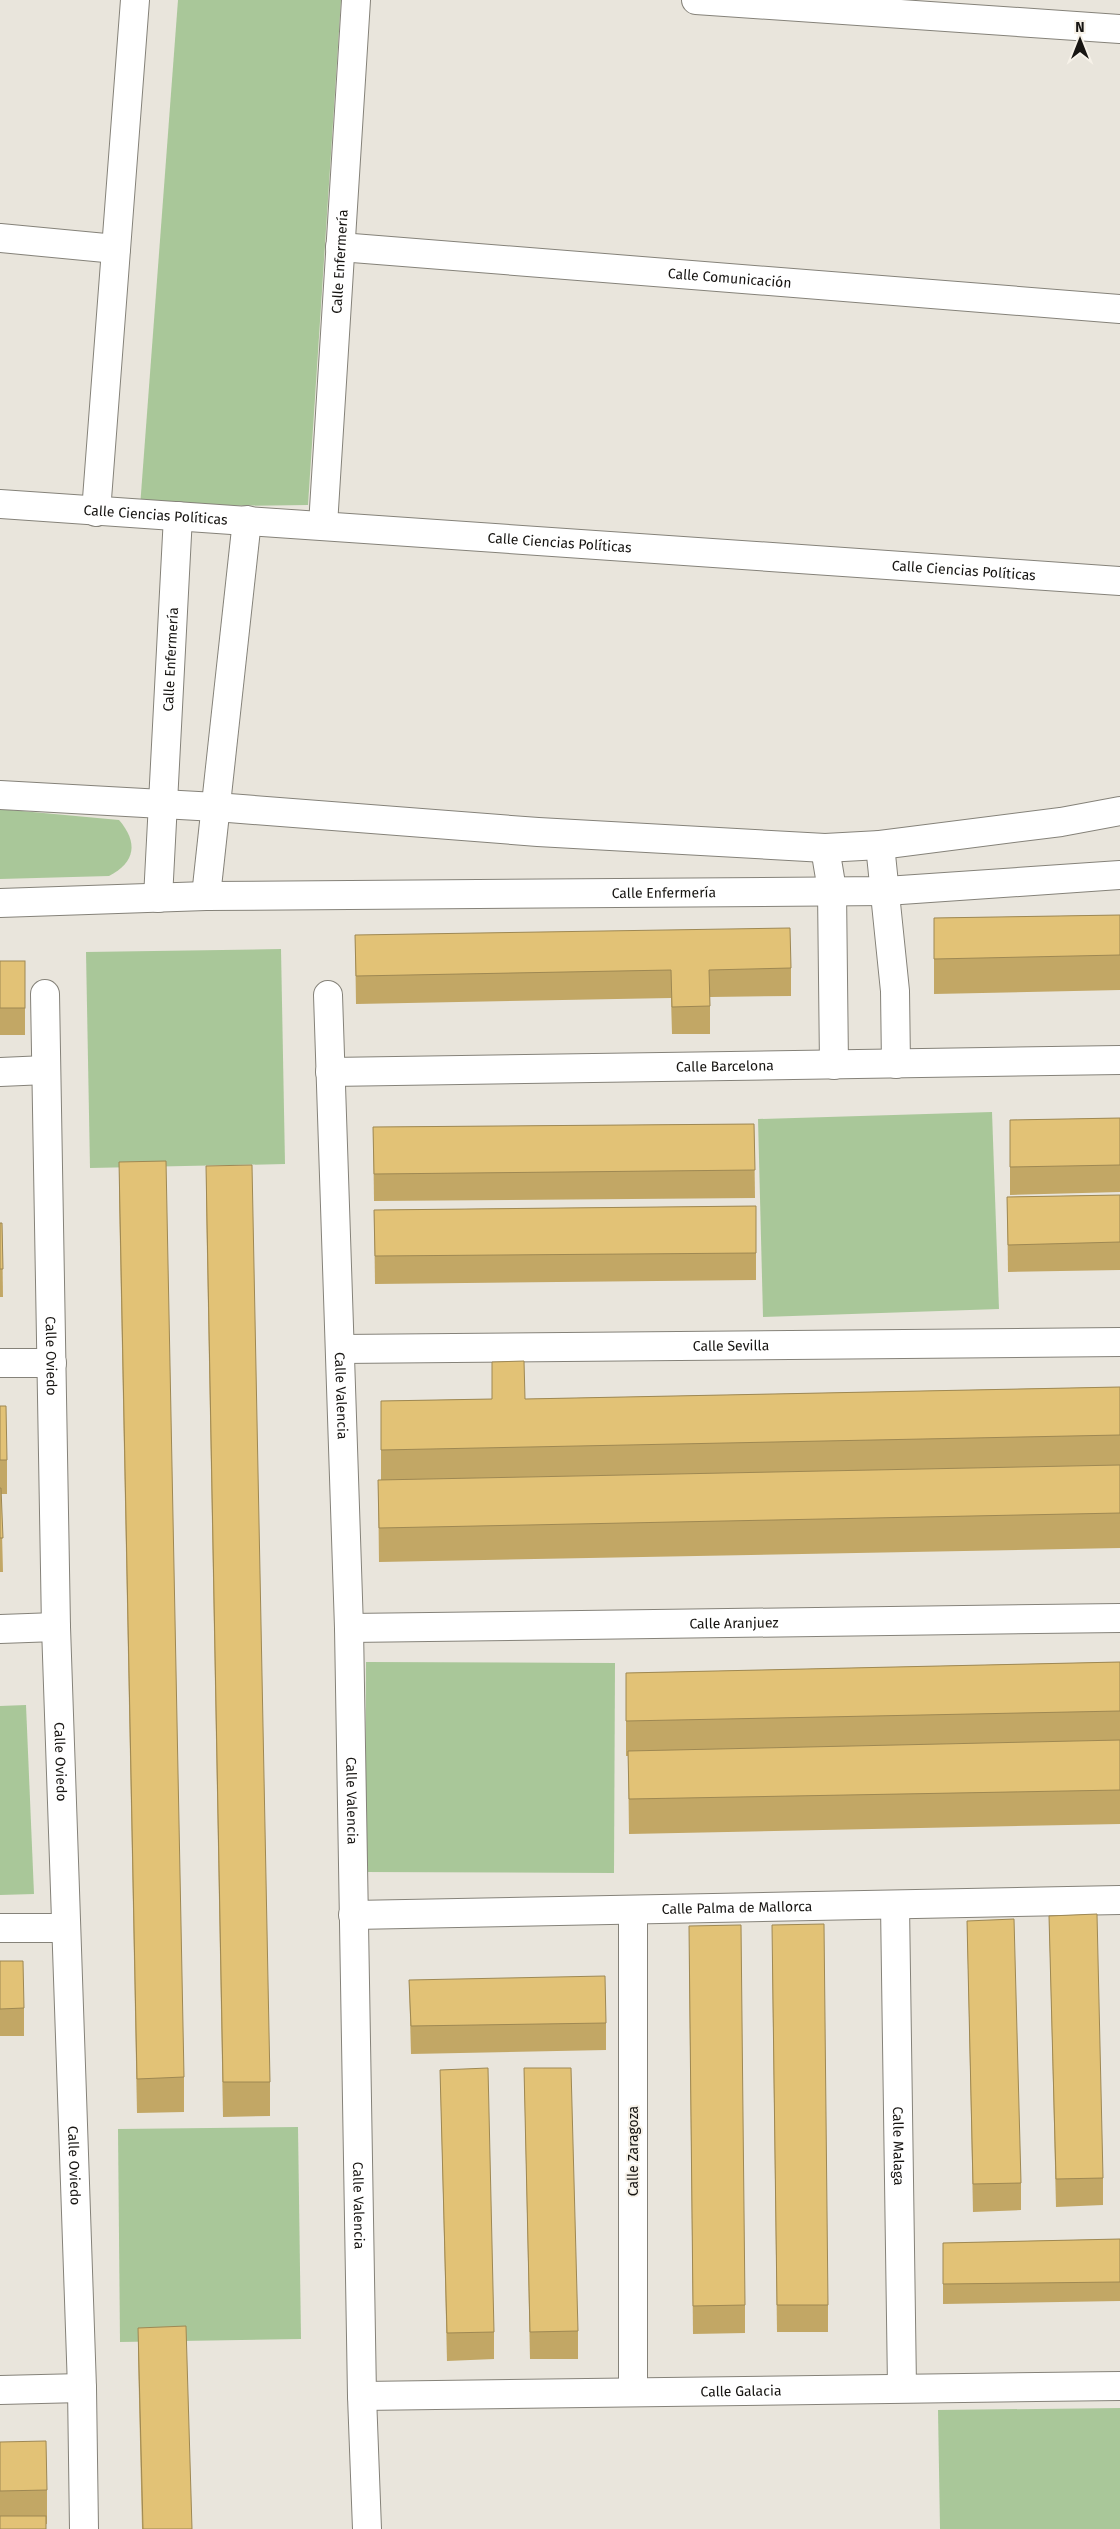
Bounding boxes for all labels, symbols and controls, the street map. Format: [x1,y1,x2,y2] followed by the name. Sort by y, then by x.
[1055,15,1105,65] north arrow
[1075,19,1085,36] text: N
[328,209,351,314] street label: Calle Enfermería
[667,265,792,291] street label: Calle Comunicación
[83,501,229,528] street label: Calle Ciencias Políticas
[487,529,633,556] street label: Calle Ciencias Políticas
[891,557,1037,584] street label: Calle Ciencias Políticas
[159,607,182,712] street label: Calle Enfermería
[612,884,716,902] street label: Calle Enfermería
[676,1057,774,1075] street label: Calle Barcelona
[42,1316,60,1396] street label: Calle Oviedo
[693,1337,769,1354] street label: Calle Sevilla
[331,1352,351,1440] street label: Calle Valencia
[689,1614,779,1632] street label: Calle Aranjuez
[51,1722,70,1802] street label: Calle Oviedo
[343,1757,361,1845] street label: Calle Valencia
[661,1898,812,1917] street label: Calle Palma de Mallorca
[625,2106,642,2196] street label: Calle Zaragoza
[889,2106,908,2186] street label: Calle Malaga
[65,2126,84,2206] street label: Calle Oviedo
[350,2162,368,2250] street label: Calle Valencia
[700,2382,782,2400] street label: Calle Galacia

